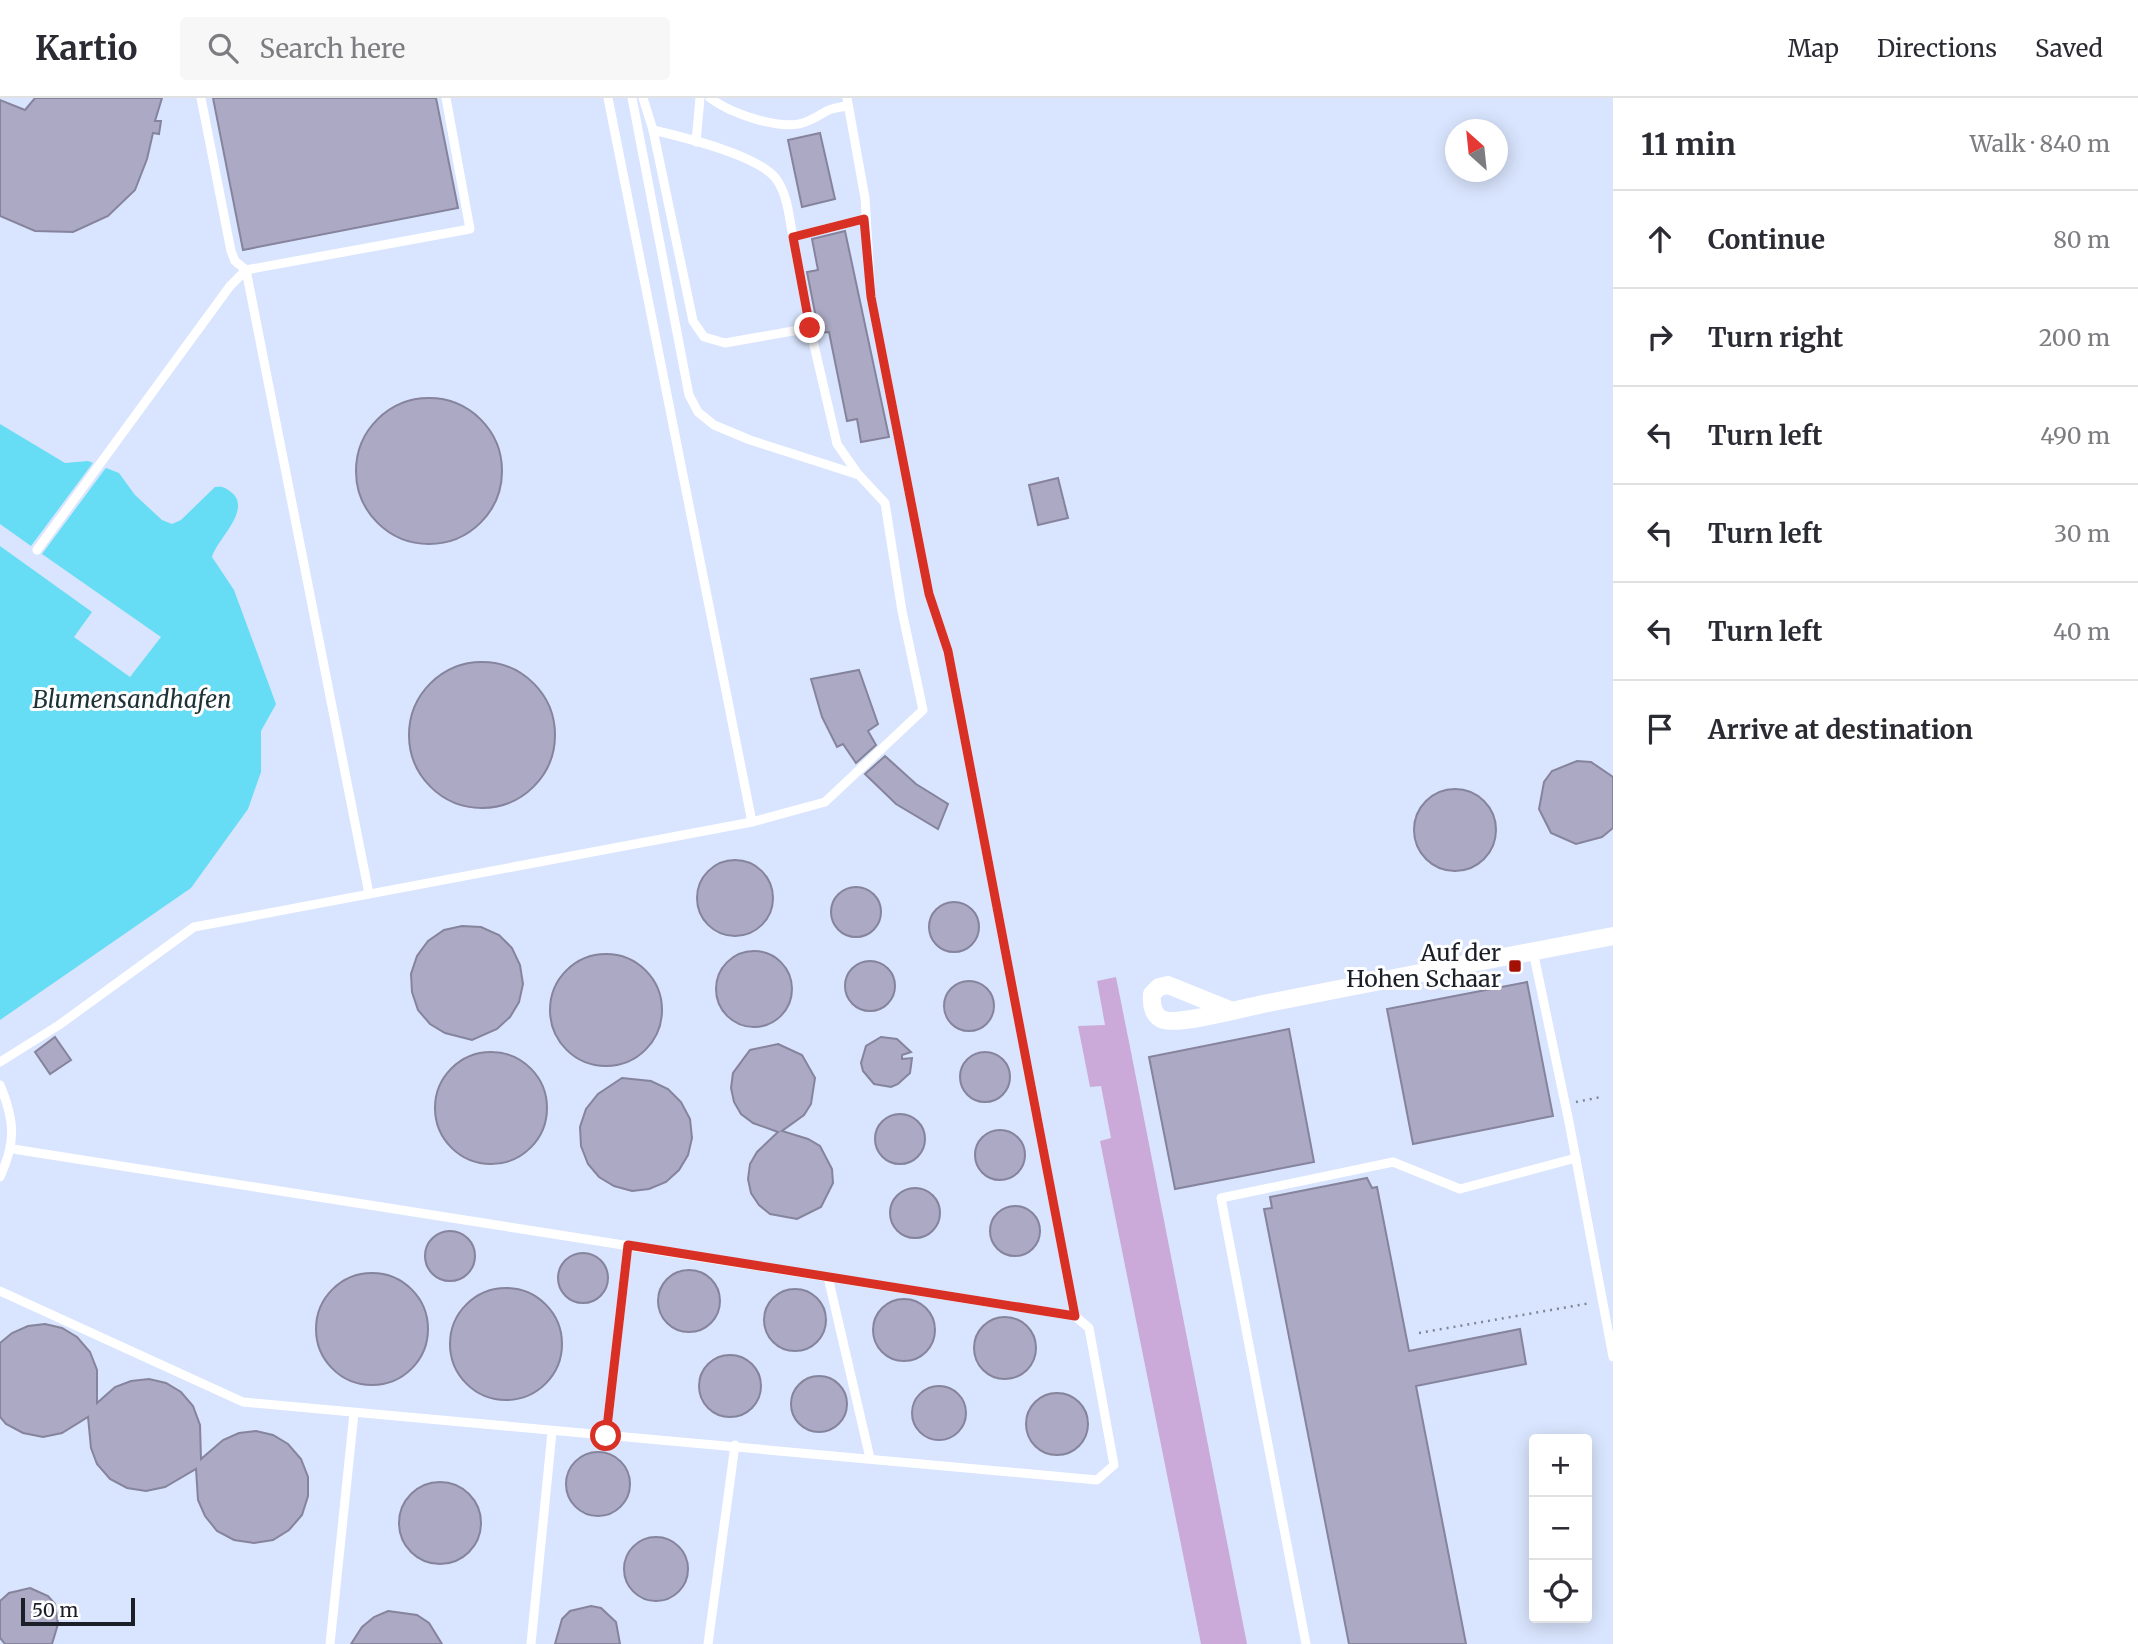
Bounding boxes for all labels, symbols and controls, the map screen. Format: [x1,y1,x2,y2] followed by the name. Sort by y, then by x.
[180,17,670,80] search box
[35,28,138,69] text: Kartio
[204,29,242,67] icon: search
[260,32,405,65] text: Search here
[1788,33,1839,64] text: Map
[1877,33,1997,64] text: Directions
[2035,33,2103,64] text: Saved
[1445,119,1508,182] north arrow
[1641,125,1736,163] text: 11 min
[1970,129,2110,158] text: Walk · 840 m
[1641,220,1679,258] icon: ahead
[1708,223,1825,256] text: Continue
[2053,225,2110,254] text: 80 m
[794,312,825,343] route end
[1641,318,1679,356] icon: right
[1708,321,1843,354] text: Turn right
[2039,323,2110,352] text: 200 m
[1641,416,1679,454] icon: left
[1708,419,1822,452] text: Turn left
[2040,421,2110,450] text: 490 m
[1641,514,1679,552] icon: left
[1708,517,1822,550] text: Turn left
[2054,519,2110,548] text: 30 m
[1641,612,1679,650] icon: left
[1708,615,1822,648] text: Turn left
[2053,617,2110,646] text: 40 m
[33,684,231,715] water label: Blumensandhafen
[1641,710,1679,748] icon: arrive
[1708,713,1973,746] text: Arrive at destination
[1346,938,1501,993] place label: Auf der Hohen Schaar
[1507,958,1523,974] marker: Auf der Hohen Schaar
[590,1420,621,1451] route start
[1529,1434,1592,1623] map controls
[1529,1434,1592,1497] button: +
[1529,1497,1592,1560] button: −
[1529,1560,1592,1623] button: locate
[21,1595,135,1627] scale bar
[32,1598,78,1622] text: 50 m

